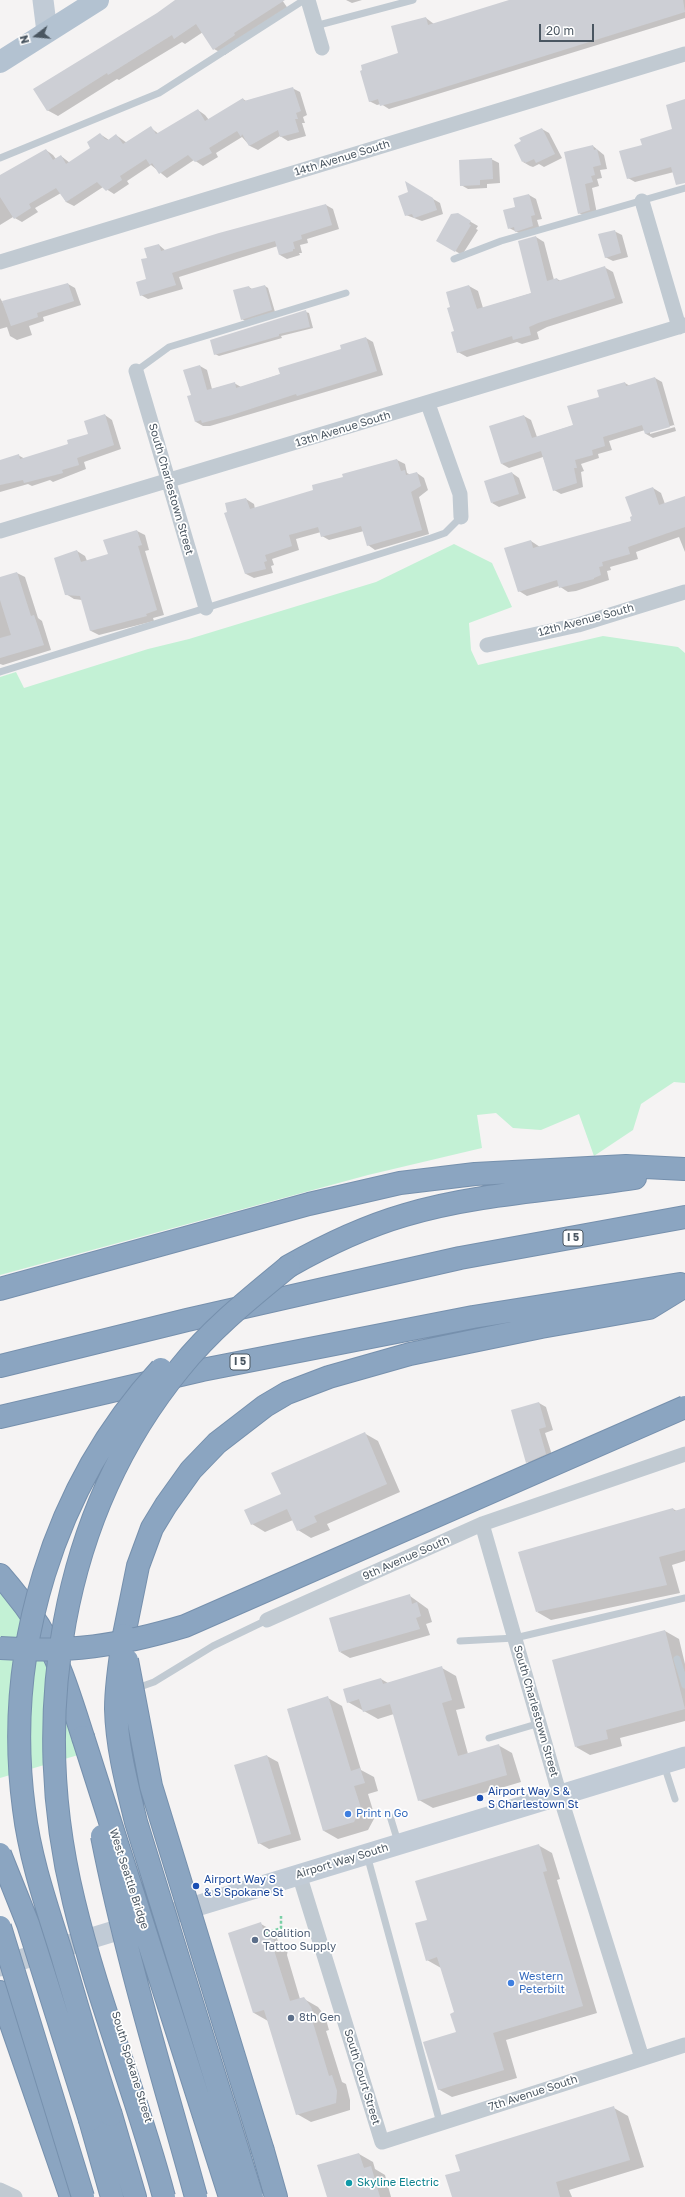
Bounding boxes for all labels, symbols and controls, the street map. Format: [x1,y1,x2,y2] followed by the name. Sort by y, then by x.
[16,16,56,56] north arrow
[541,16,596,42] scale bar
[546,23,574,38] text: 20 m
[17,34,31,45] text: N
[293,137,391,179] street label: 14th Avenue South
[294,408,392,450] street label: 13th Avenue South
[146,422,196,556] street label: South Charlestown Street
[537,601,635,639] street label: 12th Avenue South
[563,1230,583,1246] road number: I 5
[230,1354,250,1370] road number: I 5
[361,1533,451,1583] street label: 9th Avenue South
[511,1644,561,1778] street label: South Charlestown Street
[488,1785,579,1811] place label: Airport Way S & S Charlestown St
[475,1793,485,1803] marker: Airport Way S & S Charlestown St
[356,1807,408,1821] place label: Print n Go
[343,1809,353,1819] marker: Print n Go
[107,1827,151,1931] street label: West Seattle Bridge
[294,1841,390,1881] street label: Airport Way South
[204,1873,284,1899] place label: Airport Way S & S Spokane St
[191,1881,201,1891] marker: Airport Way S & S Spokane St
[263,1927,336,1953] place label: Coalition Tattoo Supply
[250,1935,260,1945] marker: Coalition Tattoo Supply
[519,1970,565,1996] place label: Western Peterbilt
[506,1978,516,1988] marker: Western Peterbilt
[109,2010,155,2124] street label: South Spokane Street
[299,2011,341,2025] place label: 8th Gen
[286,2013,296,2023] marker: 8th Gen
[341,2028,383,2126] street label: South Court Street
[487,2072,579,2114] street label: 7th Avenue South
[357,2176,439,2190] place label: Skyline Electric
[344,2178,354,2188] marker: Skyline Electric

